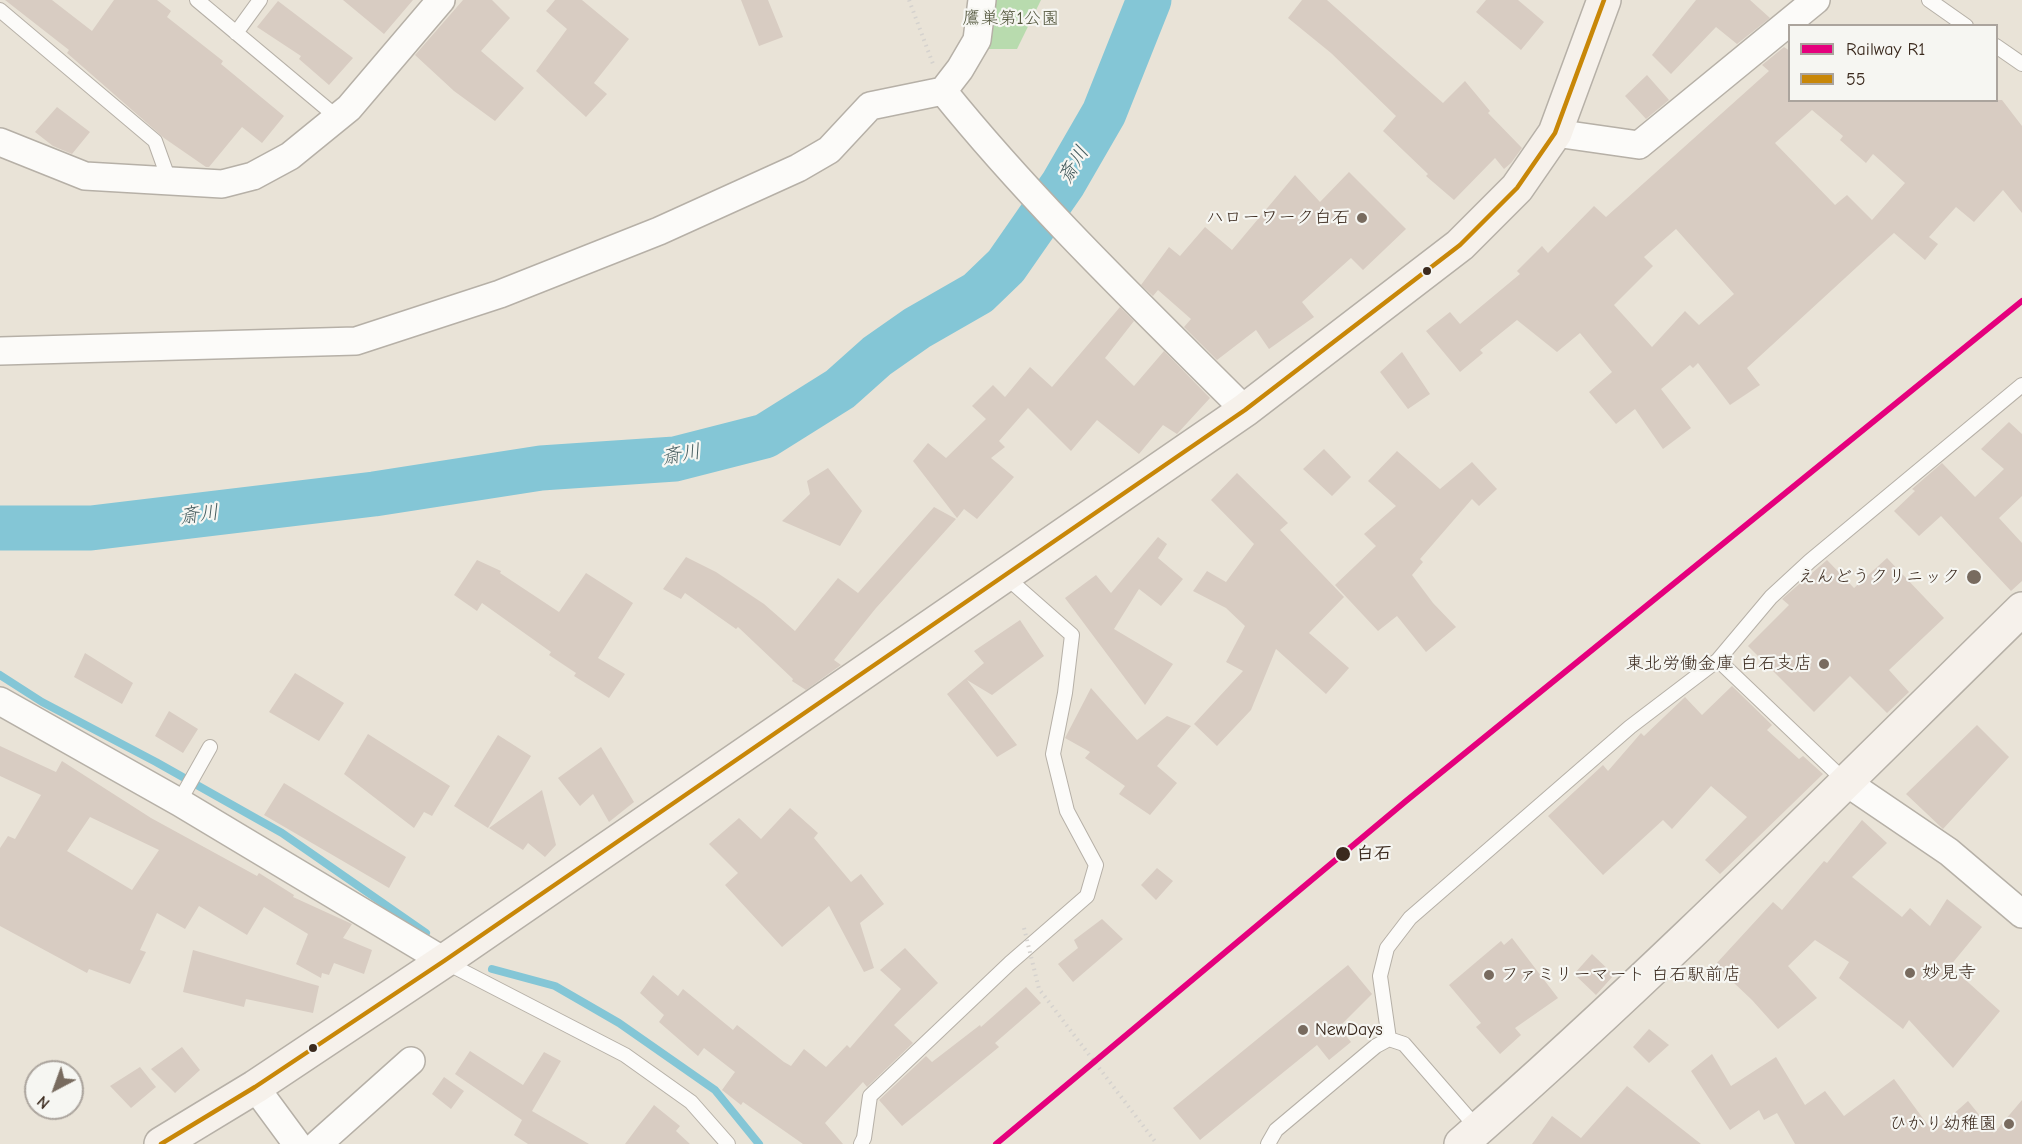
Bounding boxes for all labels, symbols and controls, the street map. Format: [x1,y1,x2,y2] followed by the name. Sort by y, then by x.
[962,8,1060,30] park label: 鷹巣第1公園
[1788,24,1998,102] legend
[1846,39,1925,60] text: Railway R1
[1846,69,1866,90] text: 55
[1053,142,1095,188] water label: 斎川
[1206,207,1350,229] place label: ハローワーク白石
[1355,211,1369,225] marker: ハローワーク白石
[1421,265,1433,277] unlabelled marker
[659,440,703,470] water label: 斎川
[178,501,220,529] water label: 斎川
[1798,566,1960,588] place label: えんどうクリニック
[1965,568,1983,586] marker: えんどうクリニック
[1626,653,1812,675] place label: 東北労働金庫 白石支店
[1817,657,1831,671] marker: 東北労働金庫 白石支店
[1356,843,1392,865] place label: 白石
[1334,845,1352,863] marker: 白石
[1922,962,1976,984] place label: 妙見寺
[1501,964,1741,986] place label: ファミリーマート 白石駅前店
[1903,966,1917,980] marker: 妙見寺
[1482,968,1496,982] marker: ファミリーマート 白石駅前店
[1315,1019,1383,1041] place label: NewDays
[1296,1023,1310,1037] marker: NewDays
[307,1042,319,1054] unlabelled marker
[24,1060,84,1120] north arrow
[34,1092,53,1112] text: N
[1889,1113,1997,1135] place label: ひかり幼稚園
[2002,1117,2016,1131] marker: ひかり幼稚園

